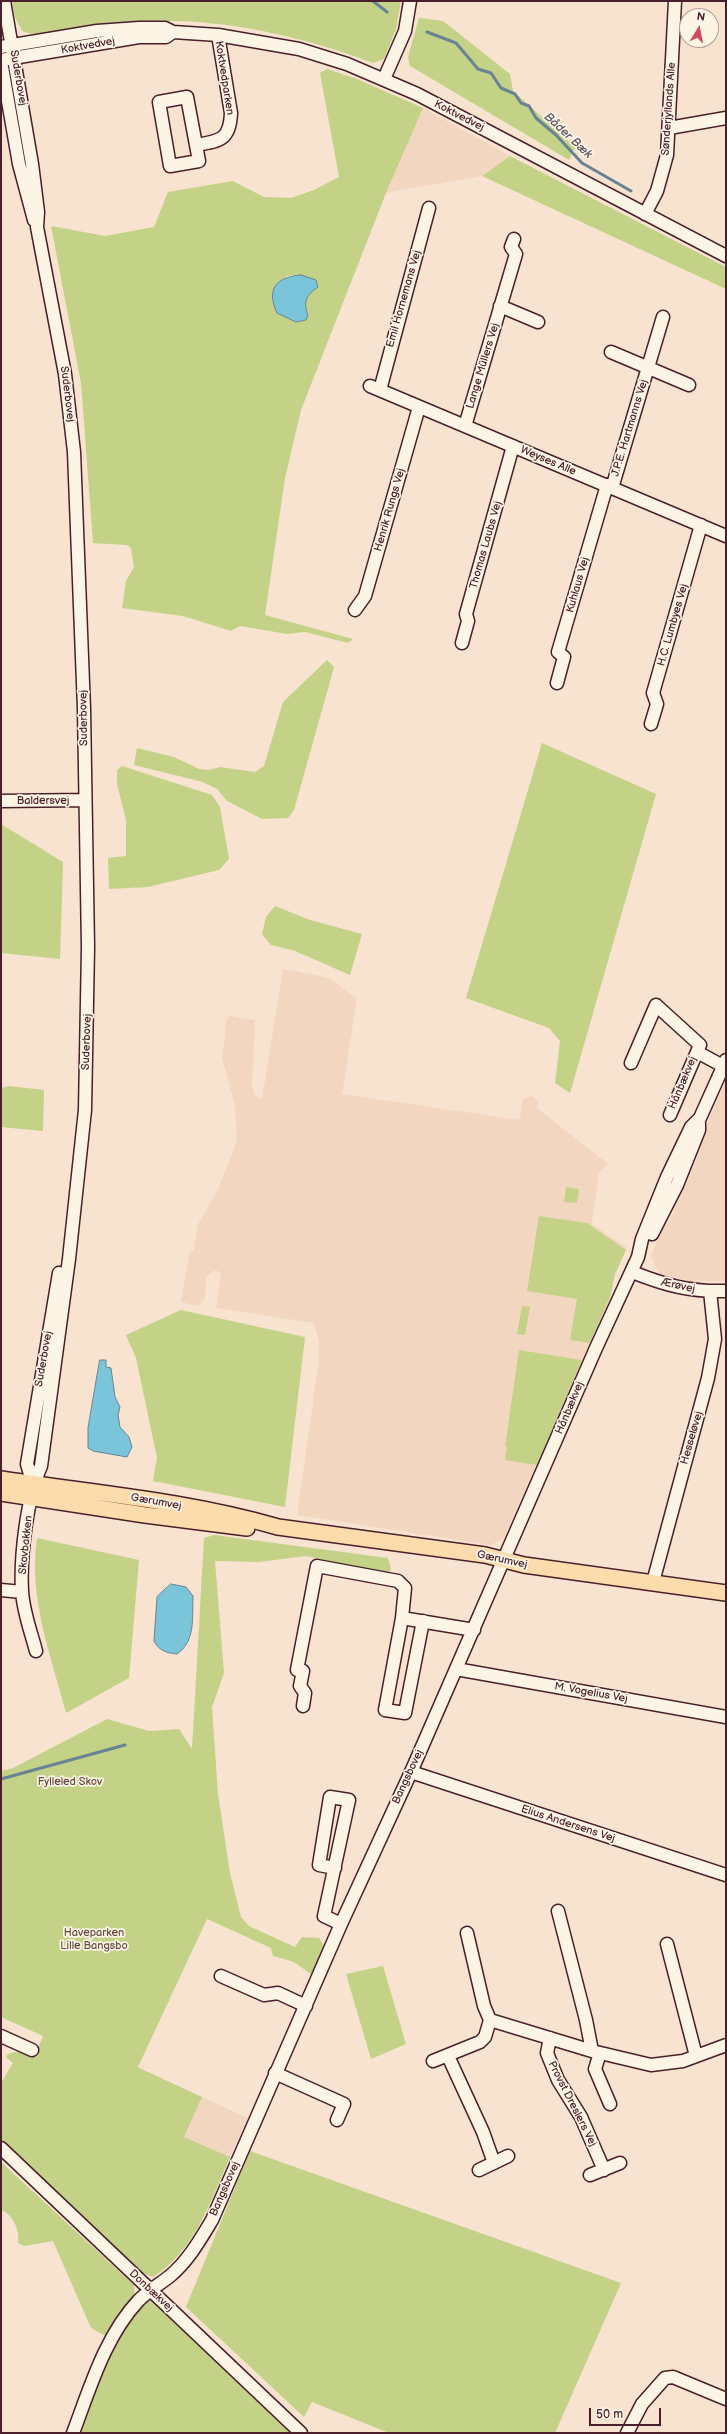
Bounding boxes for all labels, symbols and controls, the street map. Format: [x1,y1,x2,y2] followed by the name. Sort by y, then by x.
[679,8,719,48] north arrow
[696,10,706,24] text: N
[60,35,116,57] street label: Koktvedvej
[212,40,236,116] street label: Koktvedparken
[7,49,29,107] street label: Suderbovej
[659,62,679,156] street label: Sønderjyllands Alle
[432,98,486,134] street label: Koktvedvej
[541,110,595,162] water label: Båder Bæk
[384,249,424,349] street label: Emil Hornemans Vej
[464,322,502,410] street label: Lange Müllers Vej
[57,365,77,423] street label: Suderbovej
[609,378,651,478] street label: J.P.E. Hartmanns Vej
[518,443,578,479] street label: Weyses Alle
[372,467,408,553] street label: Henrik Rungs Vej
[467,500,505,590] street label: Thomas Laubs Vej
[564,556,592,614] street label: Kuhlaus Vej
[655,582,691,668] street label: H.C. Lumbyes Vej
[77,690,91,746] street label: Suderbovej
[17,794,69,808] street label: Baldersvej
[79,1014,95,1070] street label: Suderbovej
[666,1055,700,1111] street label: Hånbækvej
[660,1276,696,1296] street label: Ærøvej
[33,1330,55,1388] street label: Suderbovej
[553,1380,587,1436] street label: Hånbækvej
[678,1410,706,1466] street label: Hesseløvej
[130,1491,182,1513] street label: Gærumvej
[16,1515,36,1575] street label: Skovbakken
[476,1548,528,1572] street label: Gærumvej
[553,1680,629,1706] street label: M. Vogelius Vej
[390,1748,426,1806] street label: Bangsbovej
[38,1775,102,1789] park label: Fylleled Skov
[519,1803,617,1845] street label: Elius Andersens Vej
[60,1926,128,1952] park label: Haveparken Lille Bangsbo
[545,2059,599,2149] street label: Provst Dreslers Vej
[207,2160,243,2218] street label: Bangsbovej
[126,2267,176,2315] street label: Donbækvej
[591,2400,663,2426] scale bar
[596,2407,623,2422] text: 50 m

